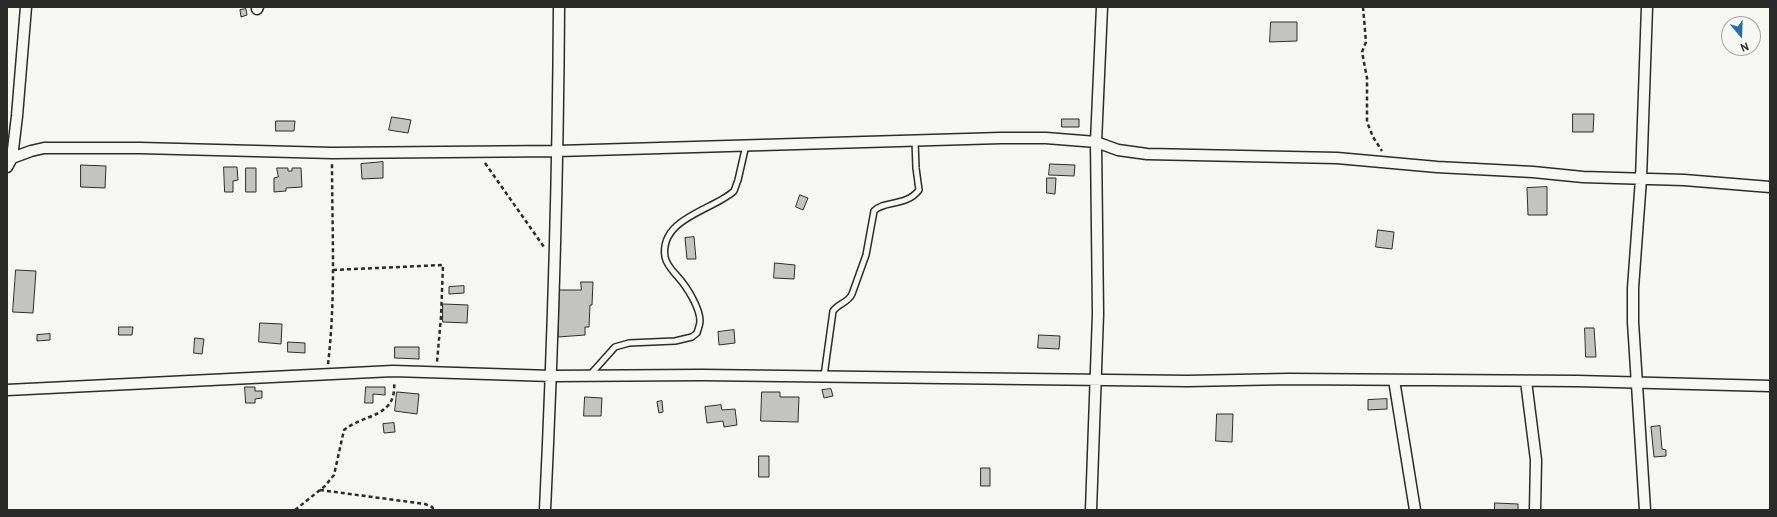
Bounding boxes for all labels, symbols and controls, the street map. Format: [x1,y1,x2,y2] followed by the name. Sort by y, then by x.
[1721,16,1761,56] north arrow
[1739,40,1750,54] text: N

